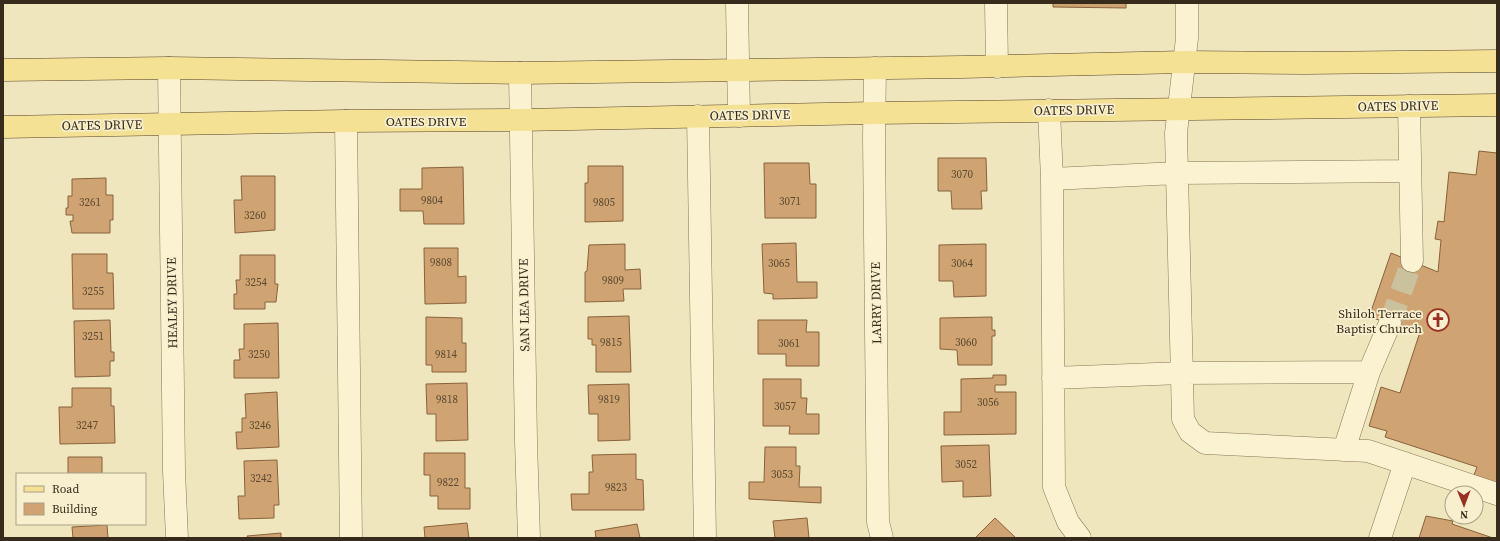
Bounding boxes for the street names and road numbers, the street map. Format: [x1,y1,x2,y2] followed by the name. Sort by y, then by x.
[1358,97,1439,115] street label: OATES DRIVE
[1034,101,1115,119] street label: OATES DRIVE
[710,106,791,124] street label: OATES DRIVE
[386,113,466,130] street label: OATES DRIVE
[62,116,143,134] street label: OATES DRIVE
[163,257,181,349] street label: HEALEY DRIVE
[515,258,533,352] street label: SAN LEA DRIVE
[867,262,885,344] street label: LARRY DRIVE

